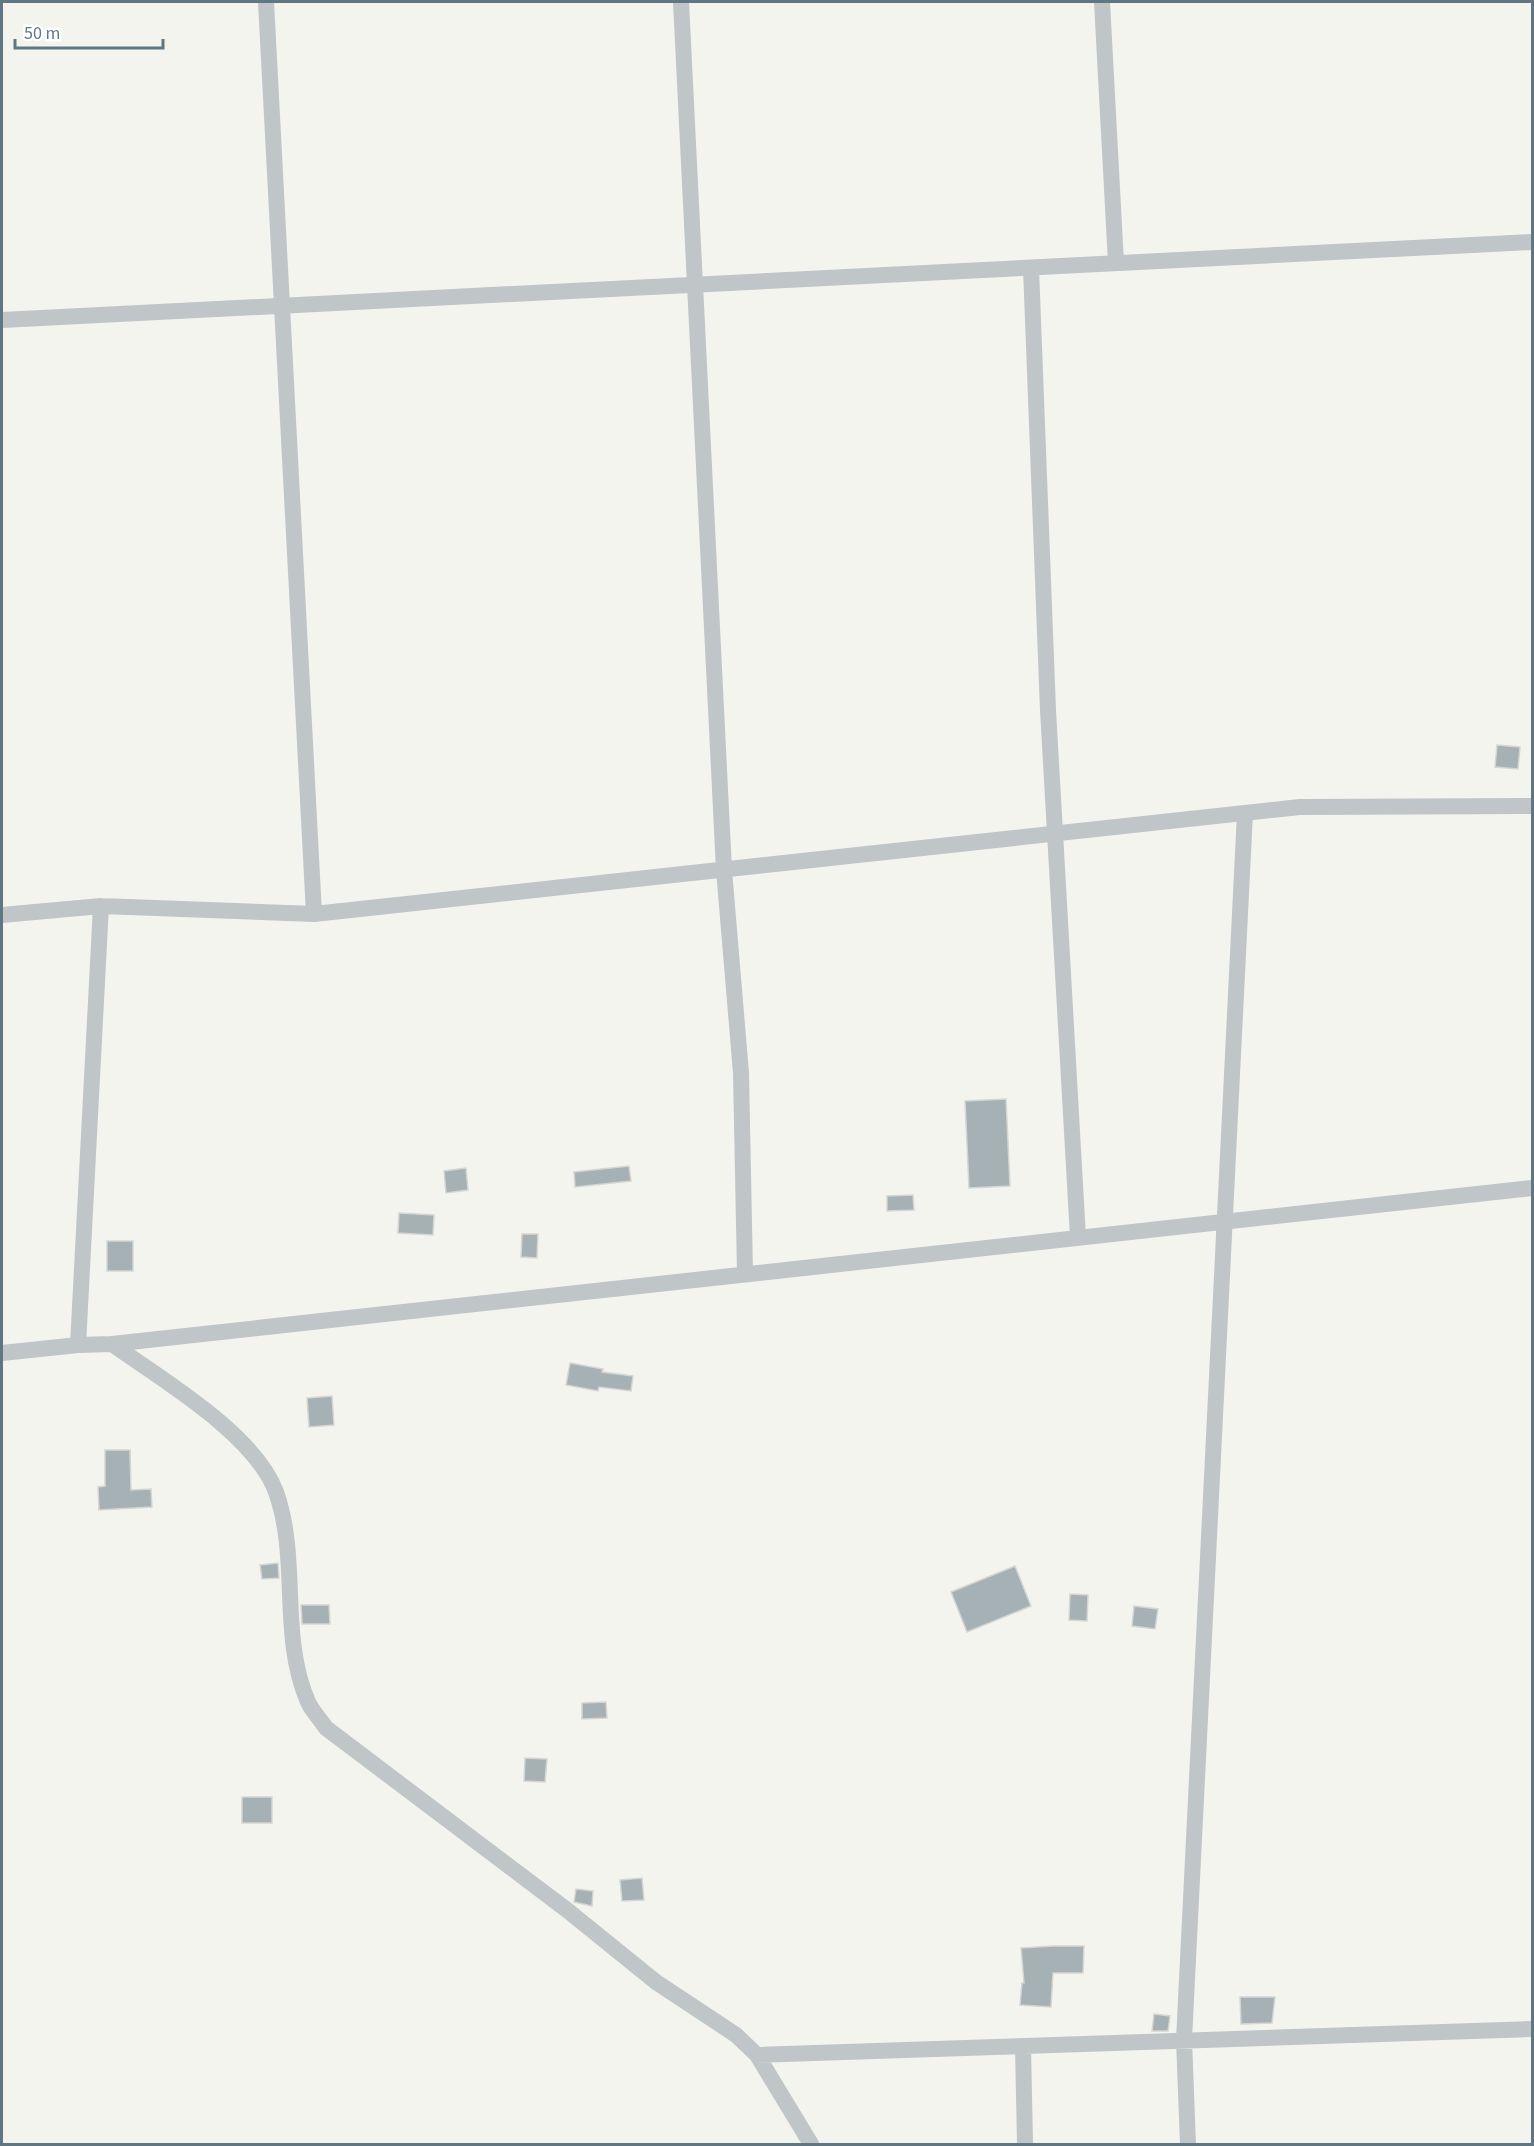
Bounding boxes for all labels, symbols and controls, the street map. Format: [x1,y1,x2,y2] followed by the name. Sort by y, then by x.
[15,12,164,50] scale bar
[24,21,60,46] text: 50 m

